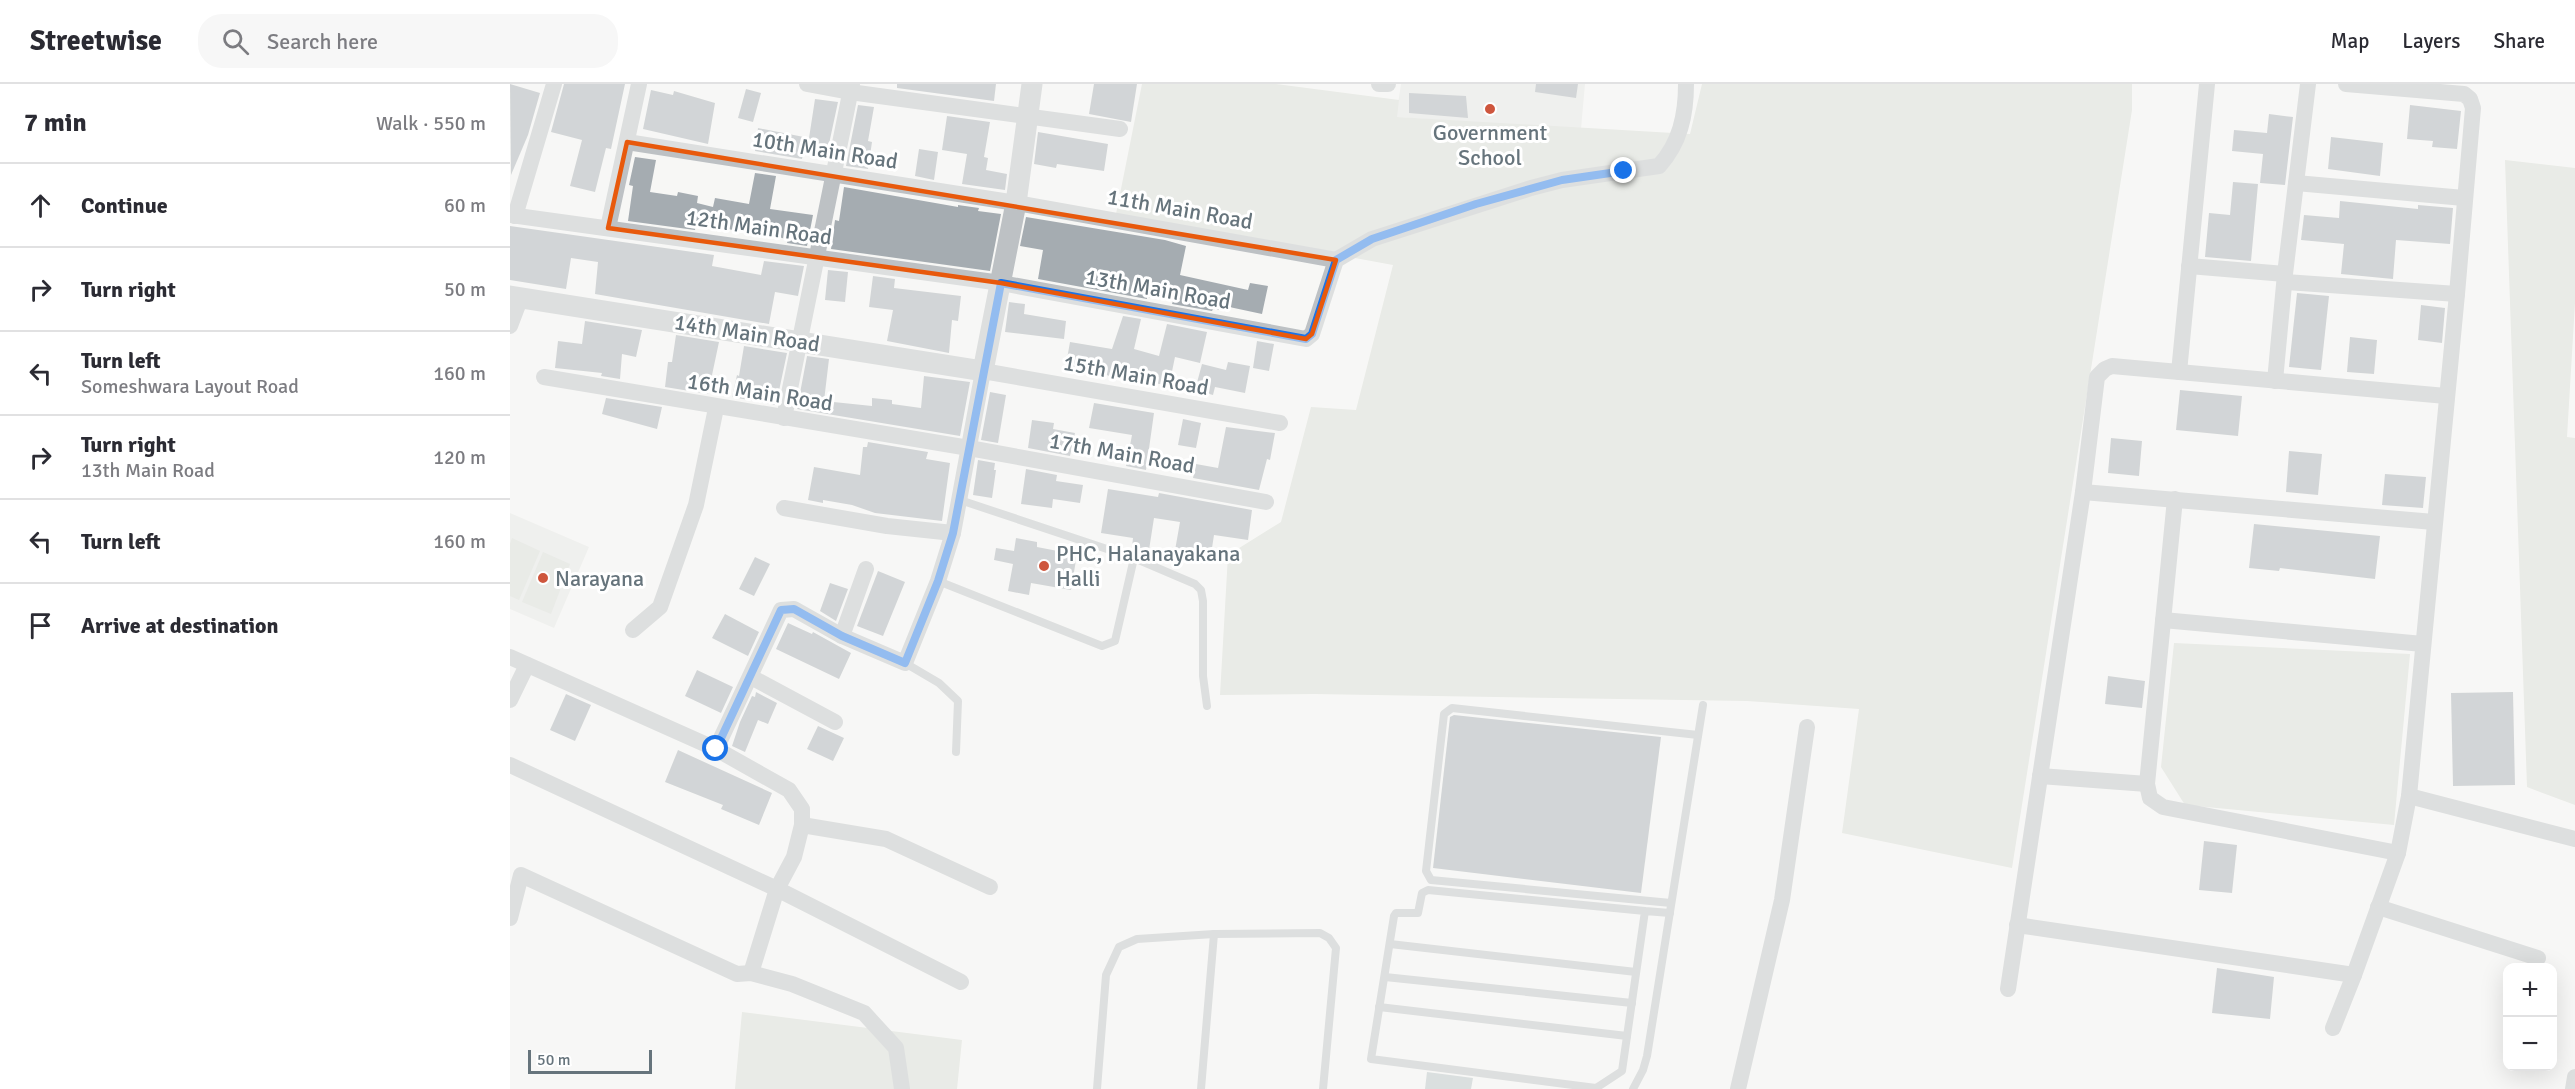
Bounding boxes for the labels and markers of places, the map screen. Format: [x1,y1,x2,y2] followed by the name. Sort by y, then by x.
[1483,102,1497,116] marker: Government School
[1433,119,1548,171] place label: Government School
[1056,540,1240,592] place label: PHC, Halanayakana Halli
[1037,559,1051,573] marker: PHC, Halanayakana Halli
[555,565,644,592] place label: Narayana
[536,571,550,585] marker: Narayana

